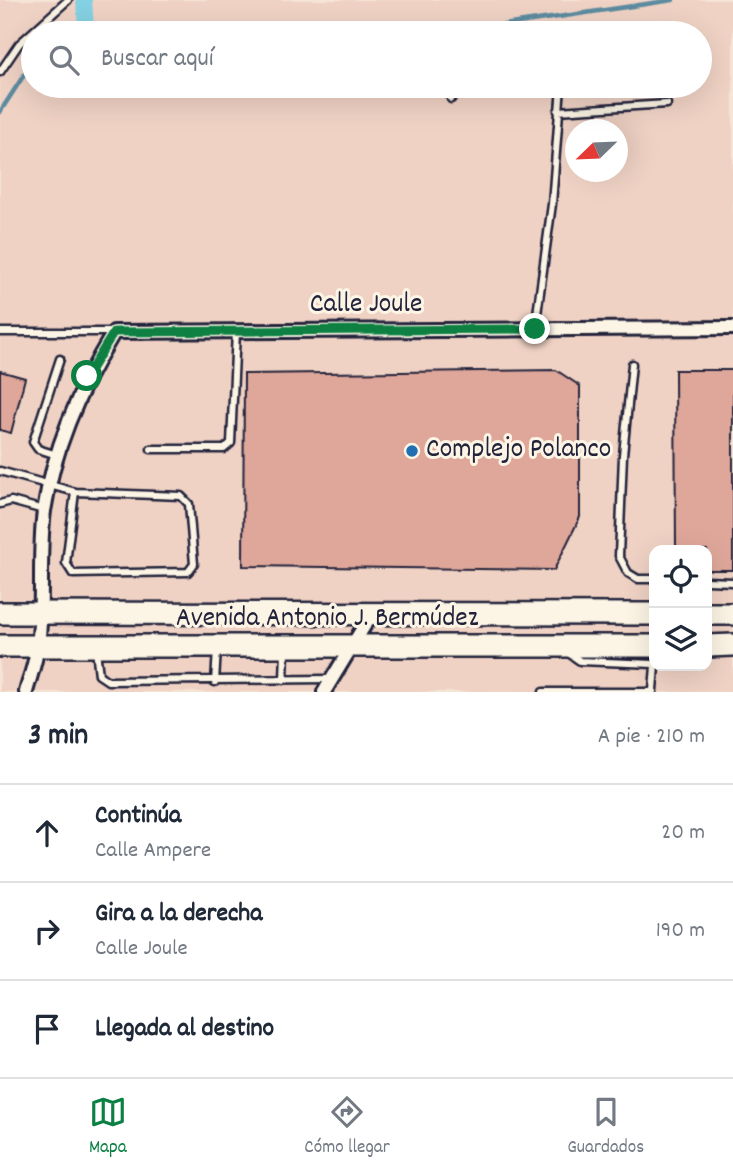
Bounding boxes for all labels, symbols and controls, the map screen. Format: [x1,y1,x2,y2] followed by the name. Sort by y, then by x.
[21,21,712,98] search box
[45,41,83,79] icon: search
[101,41,213,78] text: Buscar aquí
[565,119,628,182] north arrow
[310,286,422,326] street label: Calle Joule
[519,313,550,344] route end
[71,360,102,391] route start
[426,431,611,471] place label: Complejo Polanco
[404,443,420,459] marker: Complejo Polanco
[649,545,712,671] map controls
[649,545,712,608] button: locate
[176,600,479,640] street label: Avenida Antonio J. Bermúdez
[649,608,712,671] button: layers
[28,716,88,759] text: 3 min
[598,721,705,754] text: A pie · 210 m
[95,798,181,835] text: Continúa
[28,814,66,852] icon: ahead
[661,817,705,850] text: 20 m
[95,835,211,868] text: Calle Ampere
[95,896,262,933] text: Gira a la derecha
[28,912,66,950] icon: right
[656,915,705,948] text: 190 m
[95,933,188,966] text: Calle Joule
[28,1010,66,1048] icon: arrive
[95,1011,274,1048] text: Llegada al destino
[89,1093,127,1162] tab: Mapa
[304,1093,390,1162] tab: Cómo llegar
[567,1093,644,1162] tab: Guardados

